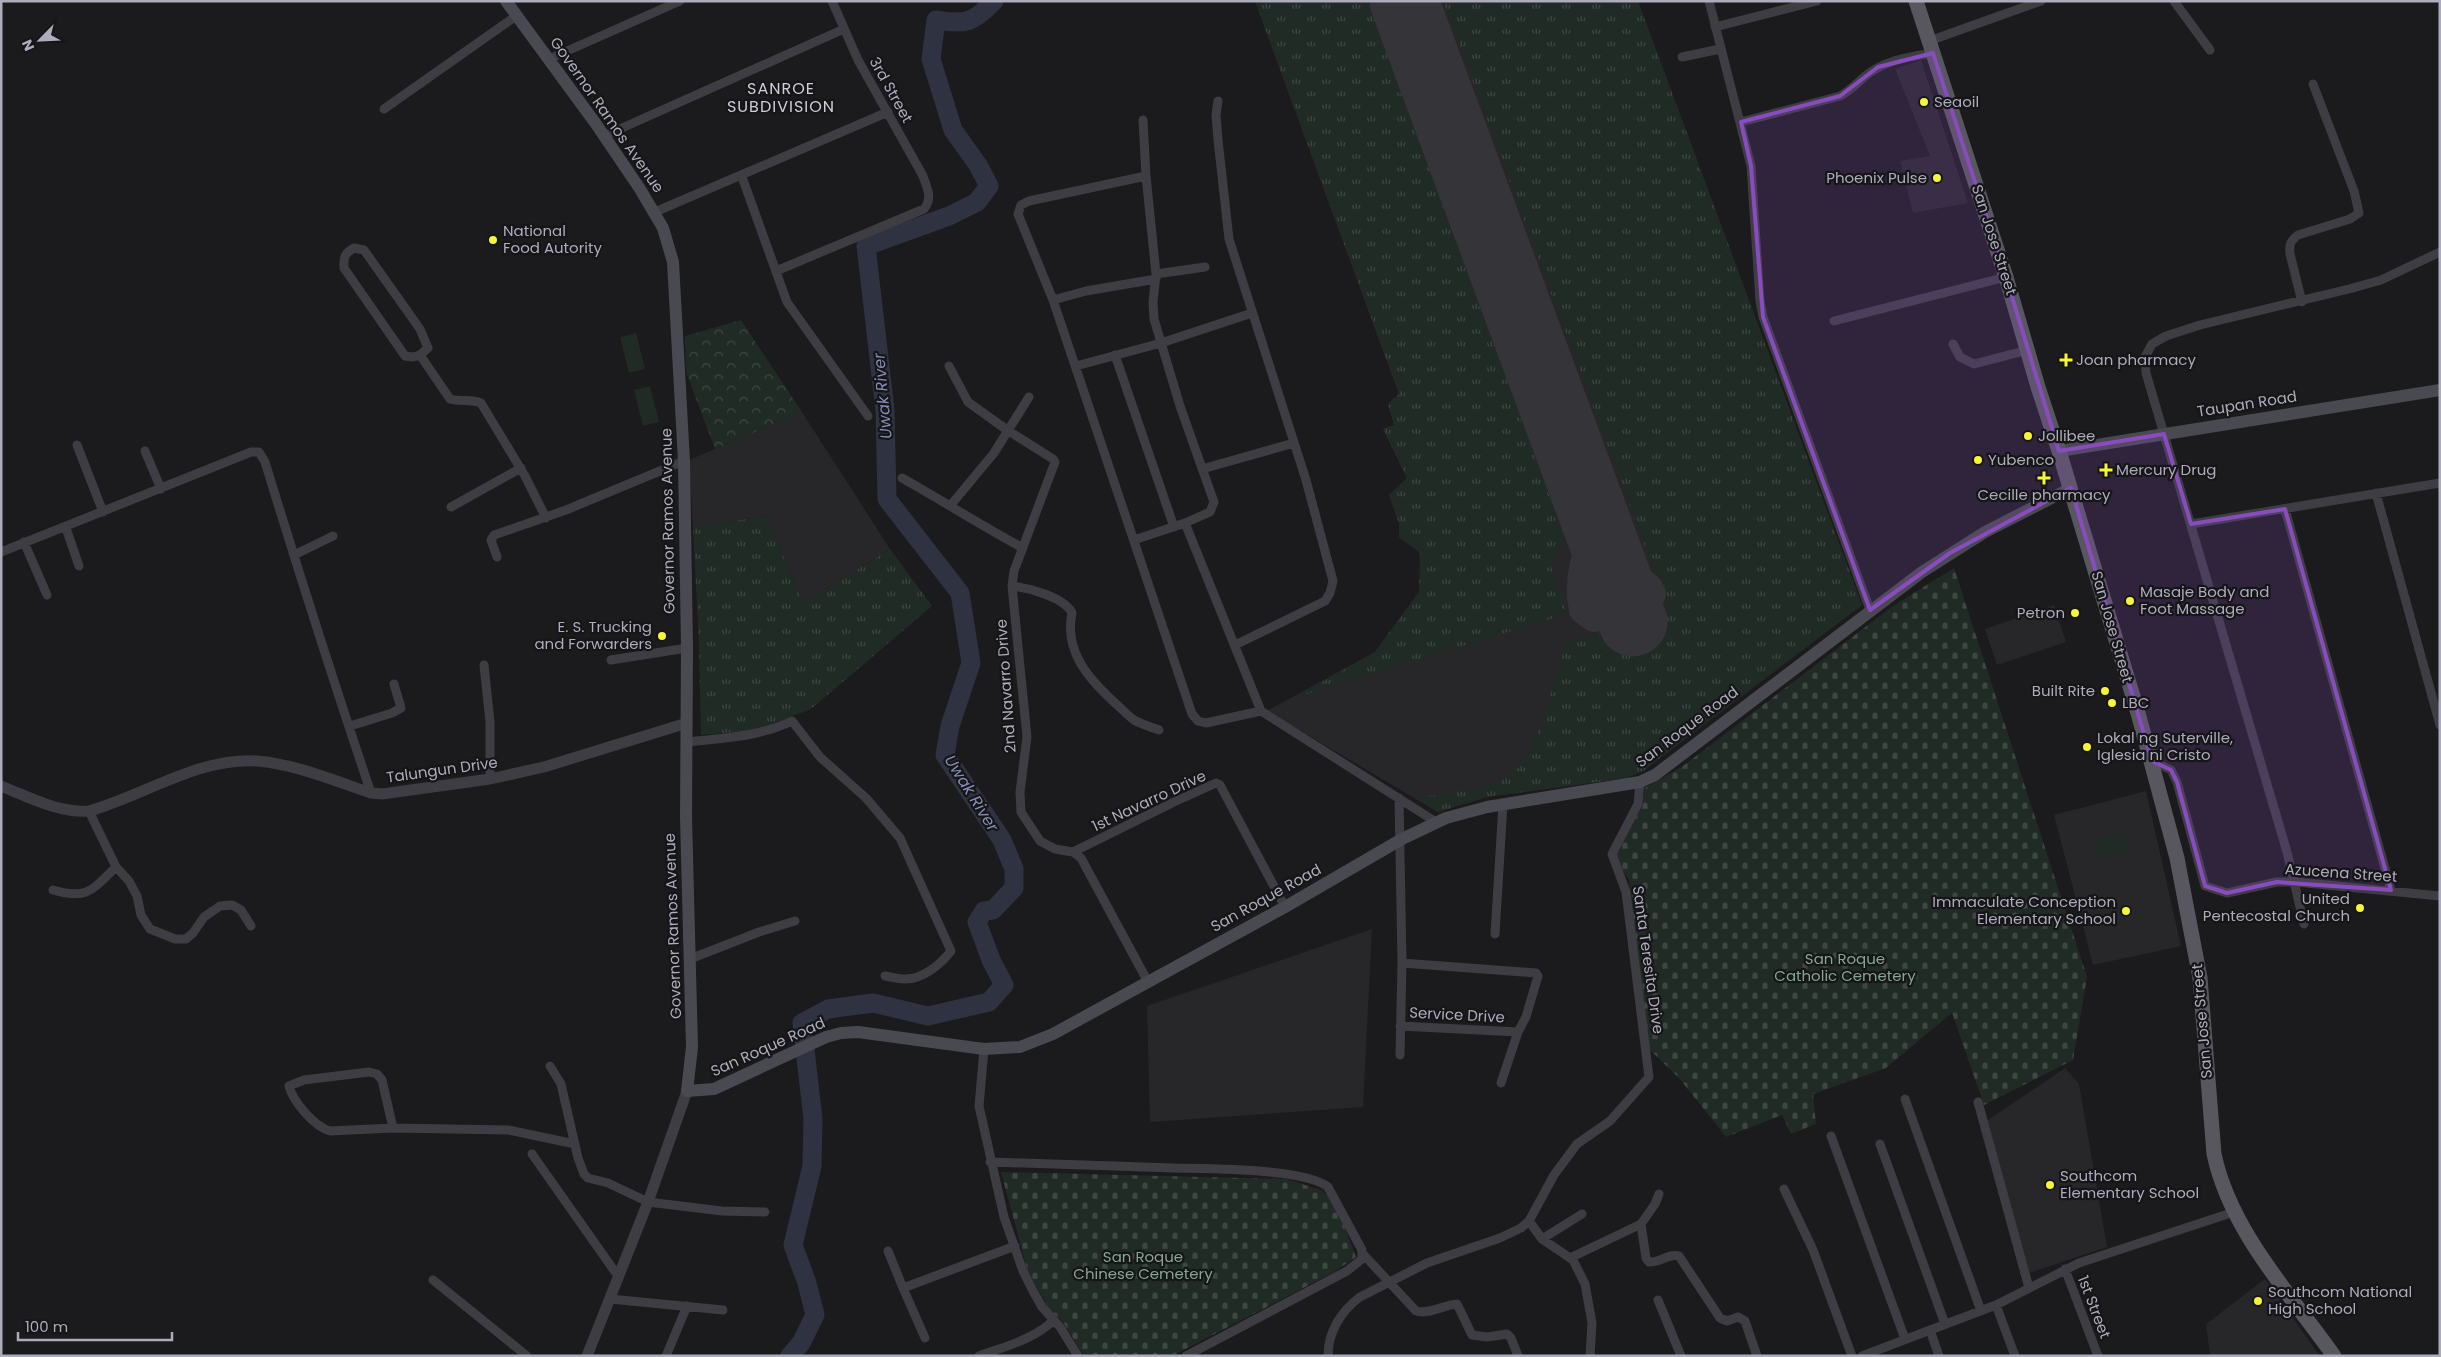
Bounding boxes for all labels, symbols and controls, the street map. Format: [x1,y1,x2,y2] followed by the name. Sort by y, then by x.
[15,15,65,65] north arrow
[546,33,669,197] street label: Governor Ramos Avenue
[17,36,39,54] text: N
[865,53,918,127] street label: 3rd Street
[727,77,835,118] district label: SANROE SUBDIVISION
[1934,91,1979,112] place label: Seaoil
[1918,96,1930,108] marker: Seaoil
[1826,167,1927,188] place label: Phoenix Pulse
[1931,172,1943,184] marker: Phoenix Pulse
[1967,182,2022,298] street label: San Jose Street
[503,220,602,258] place label: National Food Autority
[487,234,499,246] marker: National Food Autority
[2076,349,2196,370] place label: Joan pharmacy
[867,351,898,440] water label: Uwak River
[2060,354,2072,366] marker: Joan pharmacy
[2196,385,2298,422] street label: Taupan Road
[2038,425,2095,446] place label: Jollibee
[655,428,680,614] street label: Governor Ramos Avenue
[2022,430,2034,442] marker: Jollibee
[1988,449,2054,470] place label: Yubenco
[1972,454,1984,466] marker: Yubenco
[2116,459,2217,480] place label: Mercury Drug
[2100,464,2112,476] marker: Mercury Drug
[2038,472,2050,484] marker: Cecille pharmacy
[1978,484,2111,505] place label: Cecille pharmacy
[2087,569,2138,685] street label: San Jose Street
[2140,581,2269,619] place label: Masaje Body and Foot Massage
[2124,595,2136,607] marker: Masaje Body and Foot Massage
[2017,602,2065,623] place label: Petron
[2069,607,2081,619] marker: Petron
[534,616,652,654] place label: E. S. Trucking and Forwarders
[990,618,1021,754] street label: 2nd Navarro Drive
[656,630,668,642] marker: E. S. Trucking and Forwarders
[2032,680,2095,701] place label: Built Rite
[1631,681,1742,772] street label: San Roque Road
[2099,685,2111,697] marker: Built Rite
[2122,692,2149,713] place label: LBC
[2106,697,2118,709] marker: LBC
[2097,727,2233,765] place label: Lokal ng Suterville, Iglesia ni Cristo
[2081,741,2093,753] marker: Lokal ng Suterville, Iglesia ni Cristo
[385,751,499,788] street label: Talungun Drive
[939,751,1005,837] water label: Uwak River
[1088,765,1209,836] street label: 1st Navarro Drive
[659,833,686,1019] street label: Governor Ramos Avenue
[1207,858,1325,937] street label: San Roque Road
[2284,858,2398,887] street label: Azucena Street
[1628,885,1669,1035] street label: Santa Teresita Drive
[2203,888,2350,926] place label: United Pentecostal Church
[1932,891,2116,929] place label: Immaculate Conception Elementary School
[2354,902,2366,914] marker: United Pentecostal Church
[2120,905,2132,917] marker: Immaculate Conception Elementary School
[1774,948,1916,986] park label: San Roque Catholic Cemetery
[2186,963,2217,1079] street label: San Jose Street
[1409,1002,1505,1027] street label: Service Drive
[707,1012,828,1081] street label: San Roque Road
[2060,1165,2199,1203] place label: Southcom Elementary School
[2044,1179,2056,1191] marker: Southcom Elementary School
[1073,1246,1213,1284] park label: San Roque Chinese Cemetery
[2073,1272,2116,1341] street label: 1st Street
[2268,1281,2412,1319] place label: Southcom National High School
[2252,1295,2264,1307] marker: Southcom National High School
[18,1310,171,1342] scale bar
[25,1316,68,1337] text: 100 m

